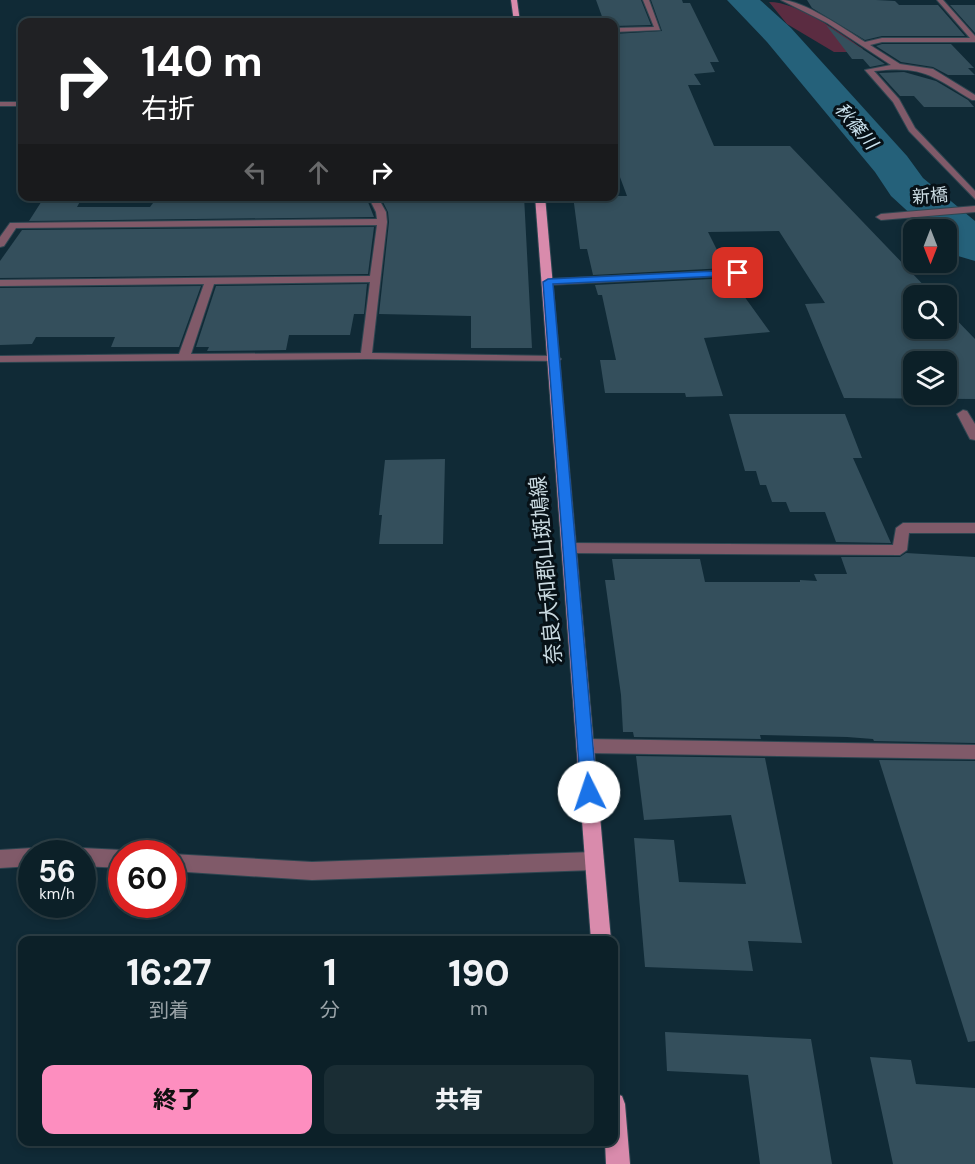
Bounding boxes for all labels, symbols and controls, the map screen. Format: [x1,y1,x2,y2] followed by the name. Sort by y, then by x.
[141,34,263,89] text: 140 m
[42,42,120,120] icon: right
[141,91,195,126] text: 右折
[829,98,884,156] water label: 秋篠川
[239,156,272,189] icon: left
[302,156,335,189] icon: ahead
[365,156,398,189] icon: right
[911,183,949,209] street label: 新橋
[903,219,957,273] north arrow
[903,219,957,405] map controls
[712,247,763,298] pin
[721,256,754,289] icon: arrive
[903,285,957,339] button: search
[903,351,957,405] button: layers
[524,475,568,665] street label: 奈良大和郡山斑鳩線
[557,760,621,824] position arrow
[108,840,186,918] speed limit sign: 60
[38,852,76,891] text: 56
[39,884,75,904] text: km/h
[126,949,212,996] text: 16:27
[323,949,337,996] text: 1
[448,950,510,997] text: 190
[470,995,488,1021] text: m
[149,997,189,1023] text: 到着
[320,997,340,1023] text: 分
[42,1065,312,1134] button: 終了
[324,1065,594,1134] button: 共有

